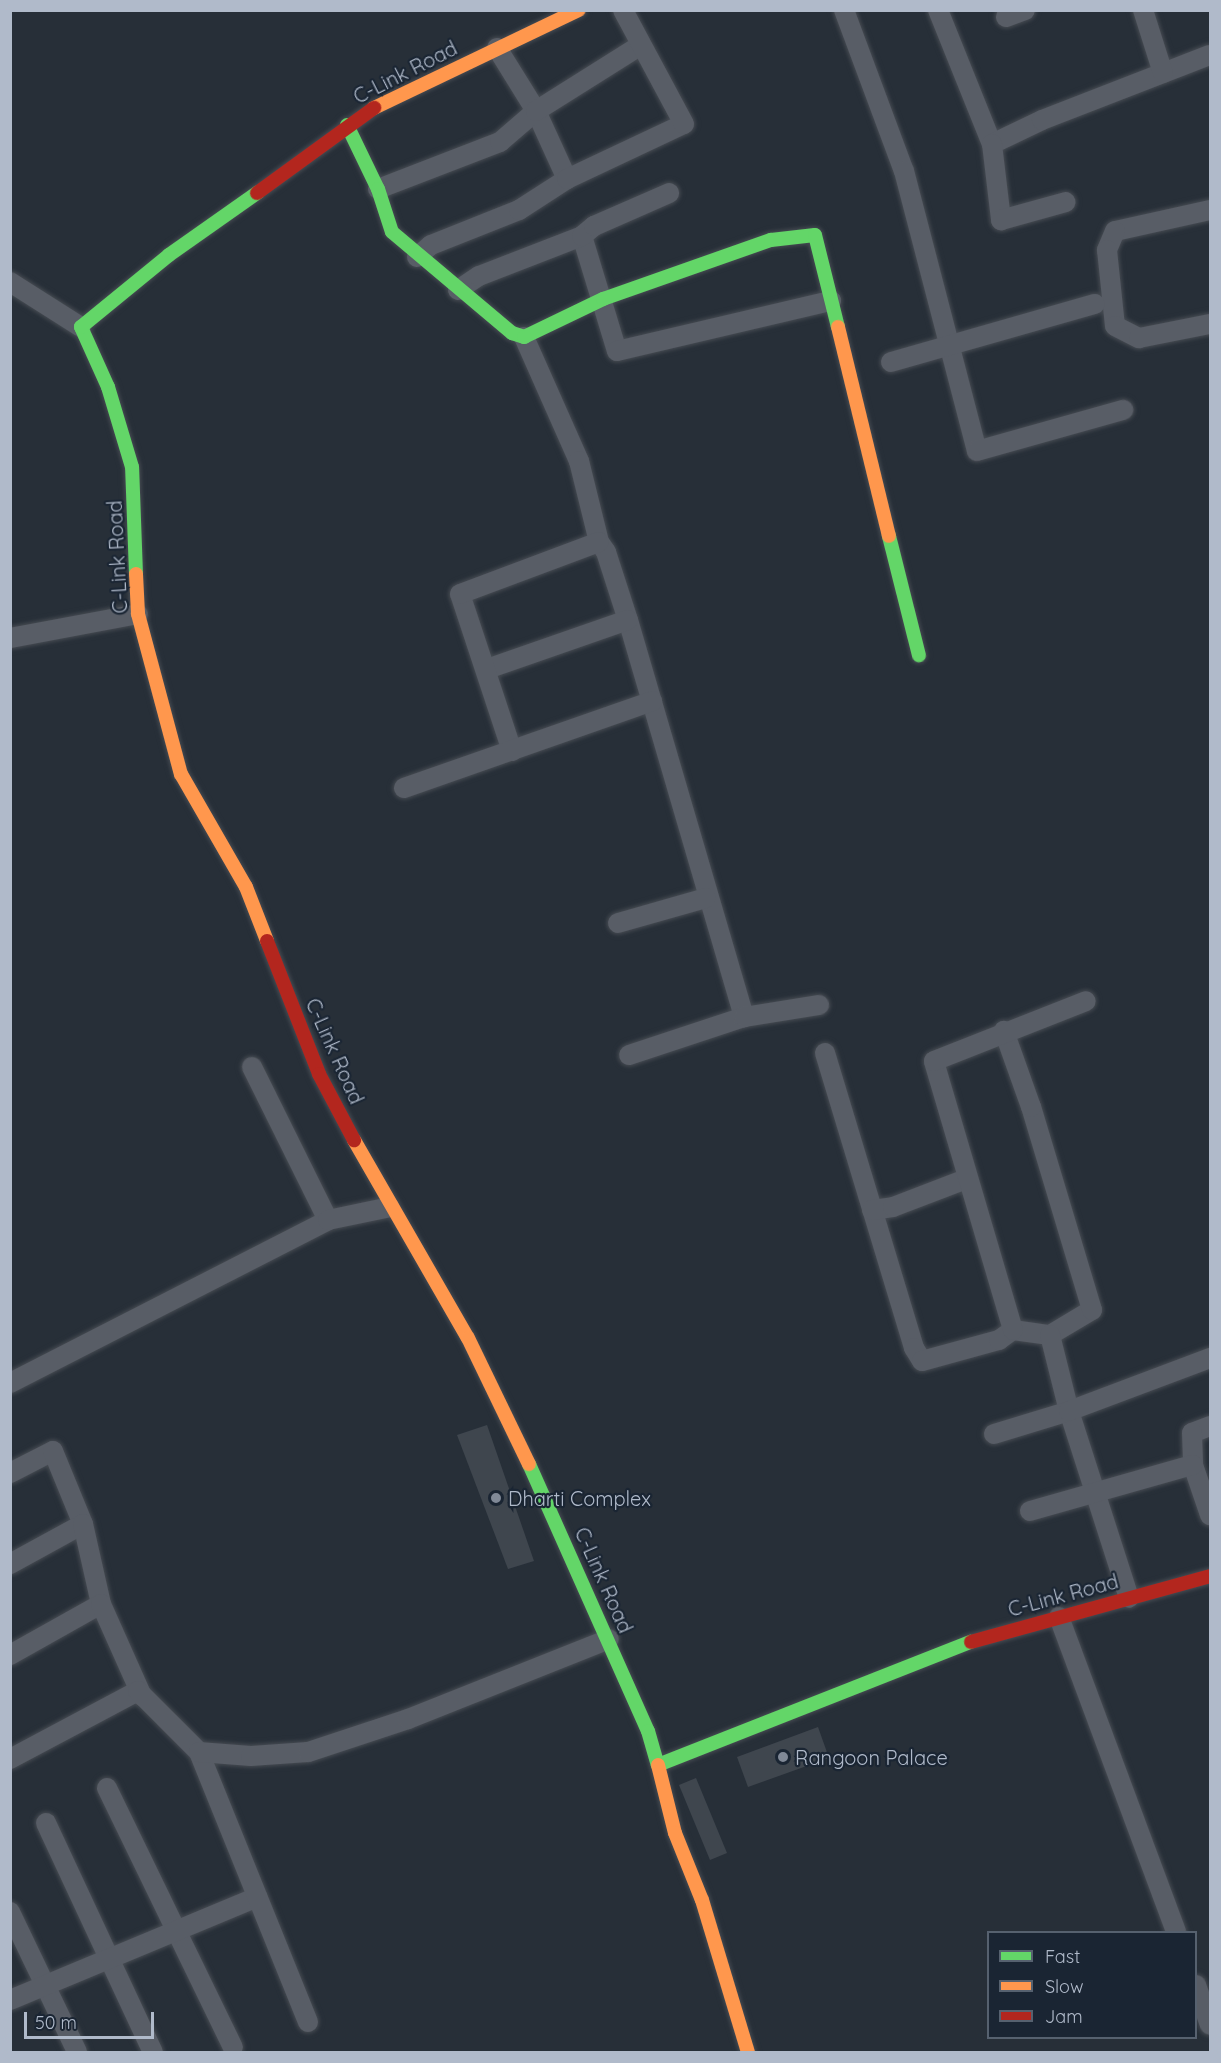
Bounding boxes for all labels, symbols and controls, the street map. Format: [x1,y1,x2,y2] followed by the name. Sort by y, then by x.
[349,36,461,108] street label: C-Link Road
[102,500,132,614] street label: C-Link Road
[301,994,369,1108] street label: C-Link Road
[508,1486,651,1510] place label: Dharti Complex
[489,1491,503,1505] marker: Dharti Complex
[570,1523,638,1637] street label: C-Link Road
[1005,1569,1121,1621] street label: C-Link Road
[795,1745,948,1769] place label: Rangoon Palace
[776,1750,790,1764] marker: Rangoon Palace
[987,1931,1197,2039] legend
[1045,1945,1080,1968] text: Fast
[1045,1975,1083,1998] text: Slow
[27,2000,158,2038] scale bar
[1045,2005,1083,2028] text: Jam
[35,2011,77,2034] text: 50 m

